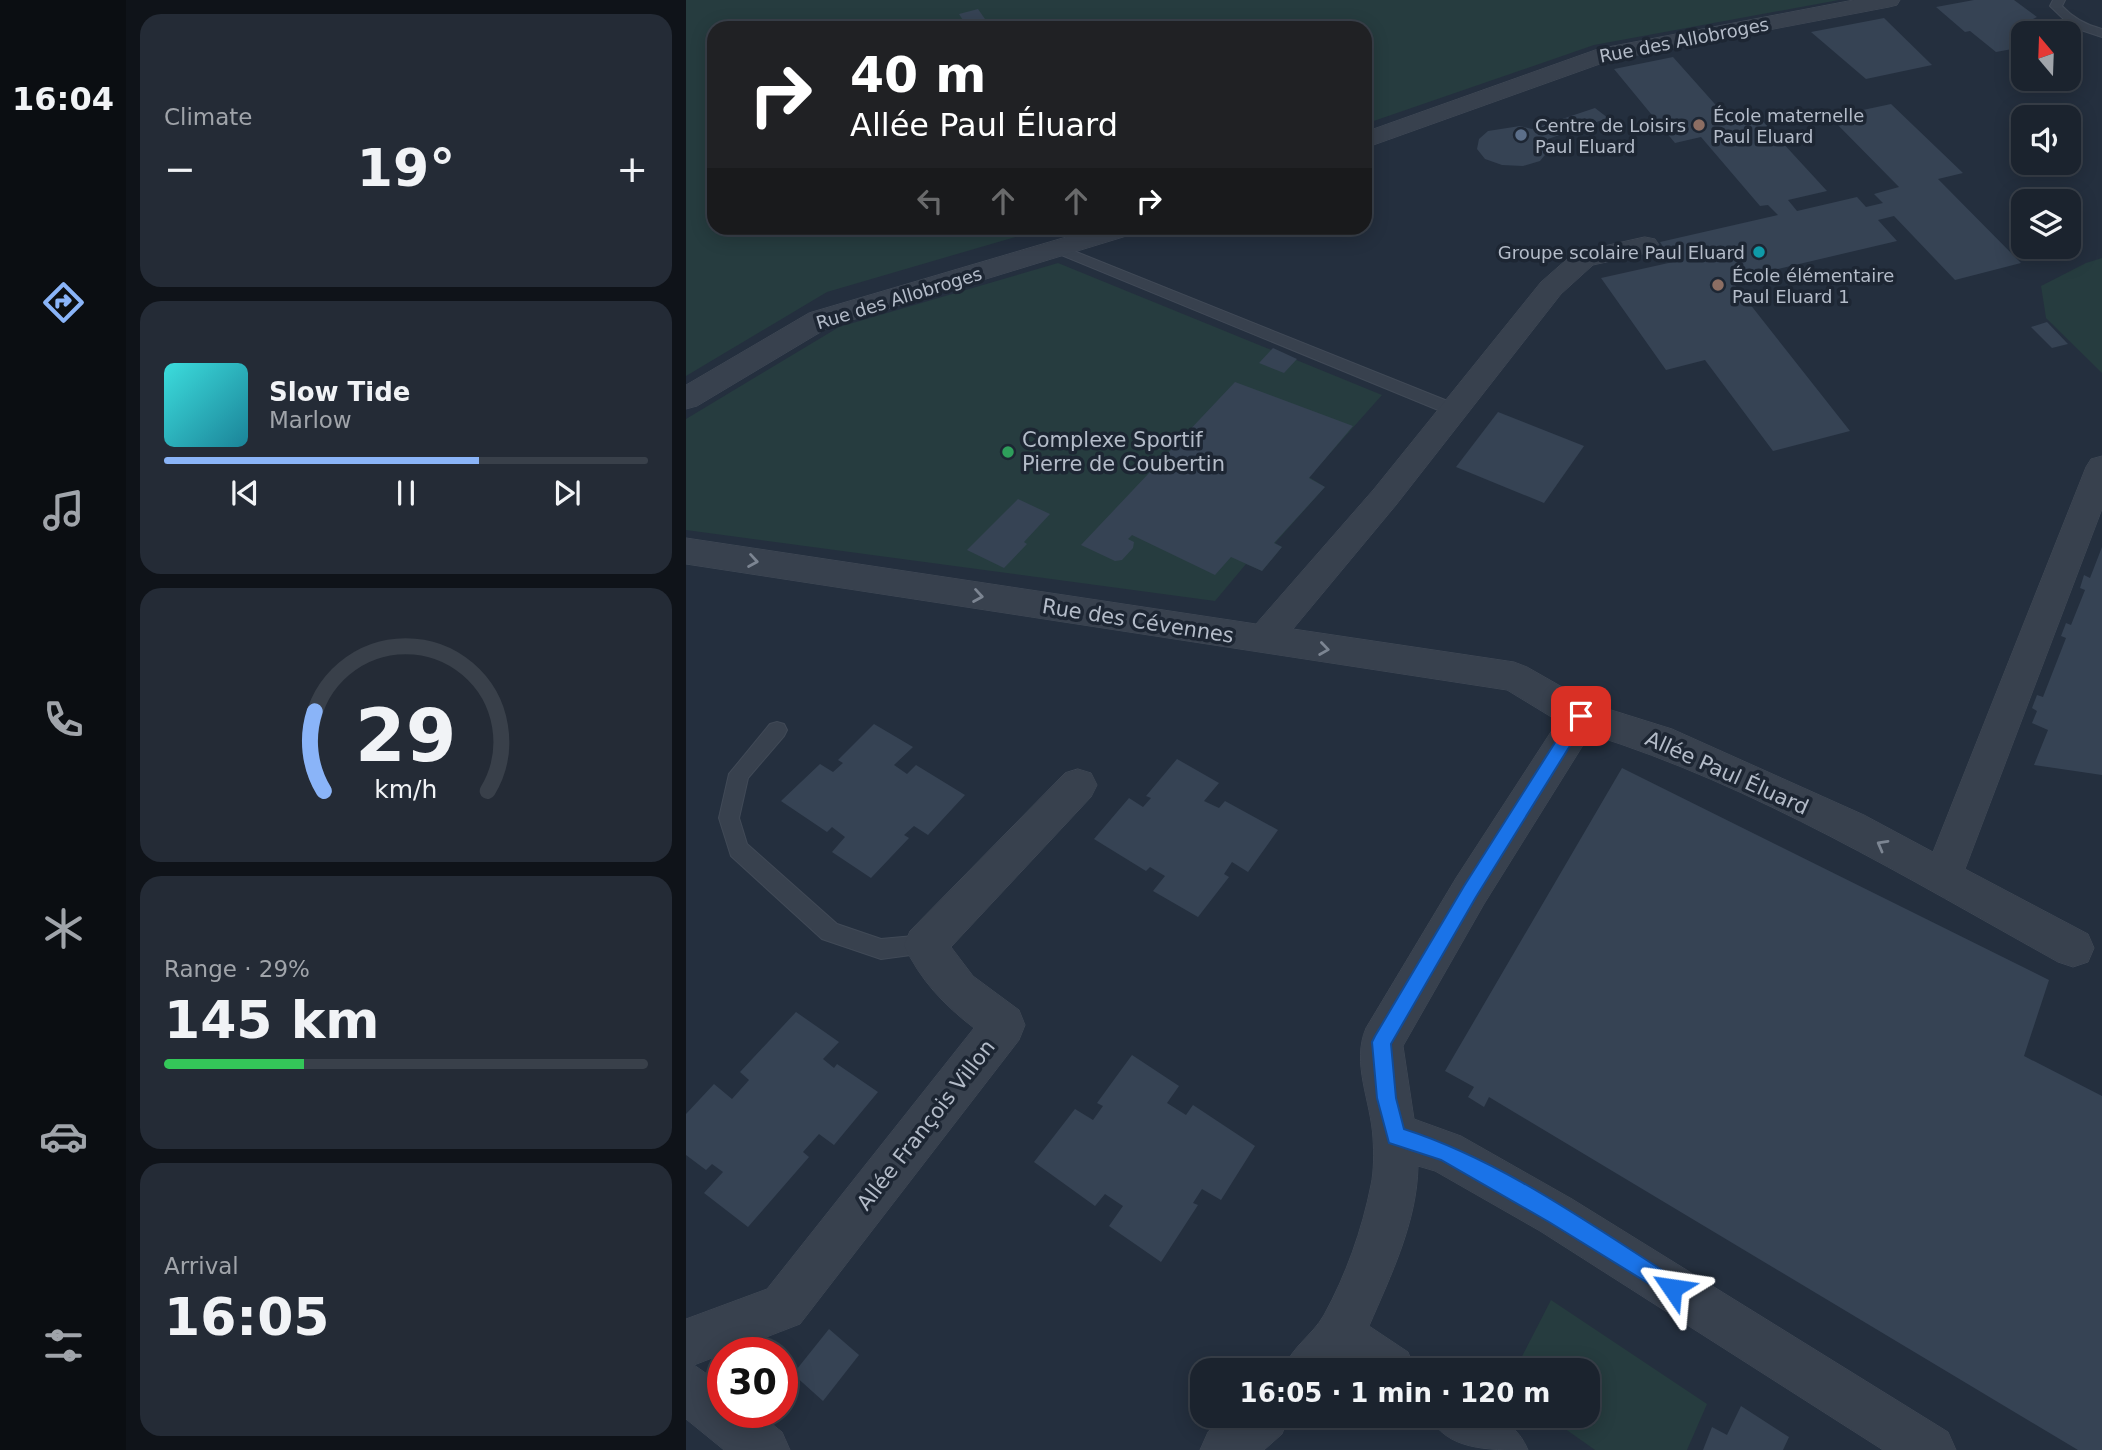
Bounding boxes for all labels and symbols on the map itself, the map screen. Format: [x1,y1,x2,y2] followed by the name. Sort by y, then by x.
[1597,13,1771,67] street label: Rue des Allobroges
[2011,21,2081,91] north arrow
[1713,105,1864,147] place label: École maternelle Paul Eluard
[1535,115,1686,157] place label: Centre de Loisirs Paul Eluard
[1691,117,1707,133] marker: École maternelle Paul Eluard
[1513,127,1529,143] marker: Centre de Loisirs Paul Eluard
[1498,242,1745,263] place label: Groupe scolaire Paul Eluard
[1751,244,1767,260] marker: Groupe scolaire Paul Eluard
[814,263,984,333] street label: Rue des Allobroges
[1732,265,1894,307] place label: École élémentaire Paul Eluard 1
[1710,277,1726,293] marker: École élémentaire Paul Eluard 1
[1022,428,1225,476] place label: Complexe Sportif Pierre de Coubertin
[1000,444,1016,460] marker: Complexe Sportif Pierre de Coubertin
[748,554,759,569] one-way arrow
[972,588,984,603] one-way arrow
[1040,594,1236,648] street label: Rue des Cévennes
[1318,641,1330,656] one-way arrow
[1551,686,1611,746] pin
[1642,725,1813,820] street label: Allée Paul Éluard
[1877,840,1890,853] one-way arrow
[852,1035,1000,1215] street label: Allée François Villon
[1635,1251,1709,1325] position arrow
[707,1337,798,1428] speed limit sign: 30

